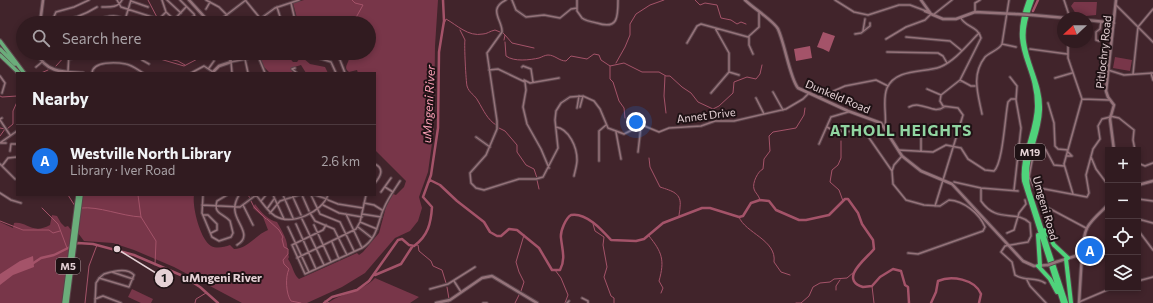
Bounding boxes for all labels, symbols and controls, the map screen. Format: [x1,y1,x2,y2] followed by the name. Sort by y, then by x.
[1057,12,1093,48] north arrow
[1093,15,1113,89] street label: Pitlochry Road
[16,16,376,60] search box
[30,27,52,49] icon: search
[62,29,141,47] text: Search here
[419,63,437,143] water label: uMngeni River
[804,77,872,115] street label: Dunkeld Road
[32,88,89,109] text: Nearby
[676,105,736,125] street label: Annet Drive
[626,112,646,132] your location
[830,121,972,139] district label: ATHOLL HEIGHTS
[70,144,231,162] text: Westville North Library
[1015,144,1045,160] road number: M19
[1105,147,1141,291] map controls
[1105,147,1141,183] button: +
[40,153,50,169] text: A
[321,153,360,169] text: 2.6 km
[70,162,175,178] text: Library · Iver Road
[1031,174,1061,242] street label: Umgeni Road
[1105,183,1141,219] button: −
[1105,219,1141,255] button: locate
[1077,236,1103,266] pin: A
[1105,255,1141,291] button: layers
[56,258,80,274] road number: M5
[154,266,270,290] callout: uMngeni River
[161,270,167,284] text: 1
[182,270,262,284] text: uMngeni River

